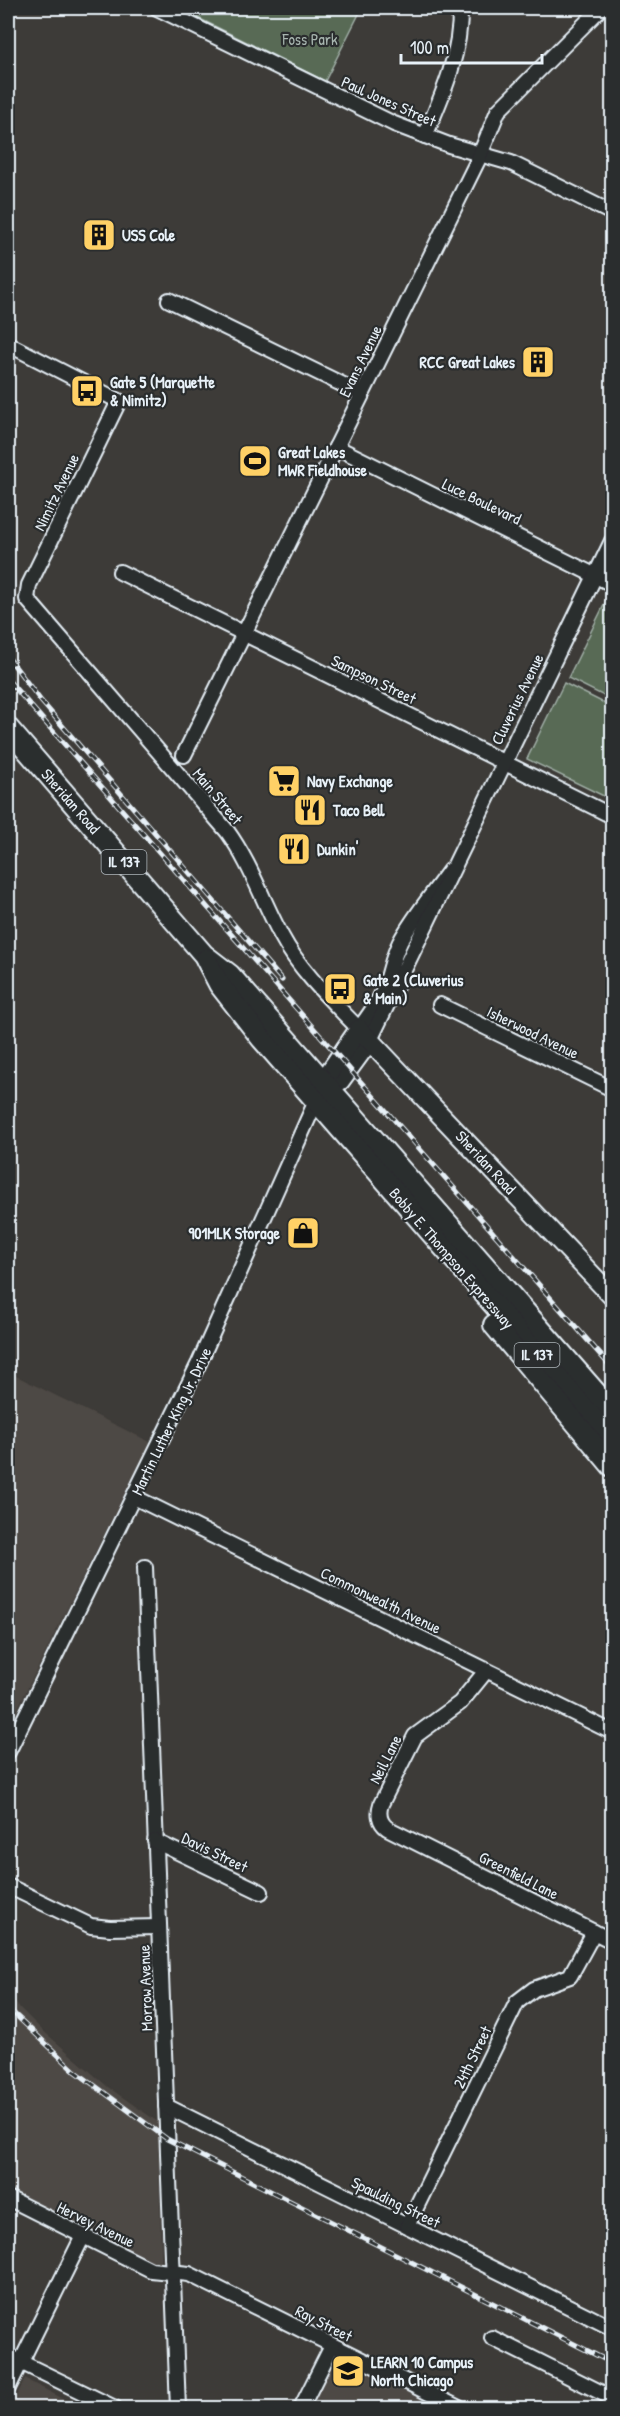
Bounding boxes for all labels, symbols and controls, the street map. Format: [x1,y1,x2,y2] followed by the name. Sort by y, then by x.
[401,27,542,65] scale bar
[281,28,338,50] park label: Foss Park
[410,35,449,60] text: 100 m
[338,70,440,132] street label: Paul Jones Street
[81,217,117,253] building icon: USS Cole
[122,224,176,246] place label: USS Cole
[333,321,387,401] street label: Evans Avenue
[520,344,556,380] building icon: RCC Great Lakes
[419,351,516,373] place label: RCC Great Lakes
[110,371,215,411] place label: Gate 5 (Marquette & Nimitz)
[69,373,105,409] bus stop icon: Gate 5 (Marquette & Nimitz)
[278,441,367,481] place label: Great Lakes MWR Fieldhouse
[237,443,273,479] sports icon: Great Lakes MWR Fieldhouse
[28,449,84,534] street label: Nimitz Avenue
[439,472,525,530] street label: Luce Boulevard
[328,649,421,709] street label: Sampson Street
[485,649,549,748] street label: Cluverius Avenue
[188,763,248,829] street label: Main Street
[266,763,302,799] supermarket icon: Navy Exchange
[37,764,105,838] street label: Sheridan Road
[307,770,393,793] place label: Navy Exchange
[292,792,328,828] restaurant icon: Taco Bell
[332,799,386,821] place label: Taco Bell
[276,831,312,867] restaurant icon: Dunkin'
[317,838,359,860] place label: Dunkin'
[102,850,146,874] road number: IL 137
[363,969,464,1009] place label: Gate 2 (Cluverius & Main)
[322,971,358,1007] bus stop icon: Gate 2 (Cluverius & Main)
[483,1000,583,1064] street label: Isherwood Avenue
[451,1125,521,1199] street label: Sheridan Road
[384,1183,520,1334] street label: Bobby E. Thompson Expressway
[285,1215,321,1251] shop icon: 901MLK Storage
[188,1222,281,1245] place label: 901MLK Storage
[126,1343,217,1499] street label: Martin Luther King Jr. Drive
[514,1343,560,1367] road number: IL 137
[317,1561,445,1639] street label: Commonwealth Avenue
[363,1730,407,1787] street label: Neil Lane
[178,1827,252,1878] street label: Davis Street
[475,1846,563,1905] street label: Greenfield Lane
[132,1944,158,2032] street label: Morrow Avenue
[448,2022,497,2092] street label: 24th Street
[348,2171,445,2233] street label: Spaulding Street
[54,2196,139,2253] street label: Hervey Avenue
[292,2299,357,2347] street label: Ray Street
[371,2351,474,2392] place label: LEARN 10 Campus North Chicago
[330,2353,366,2389] school or university icon: LEARN 10 Campus North Chicago

